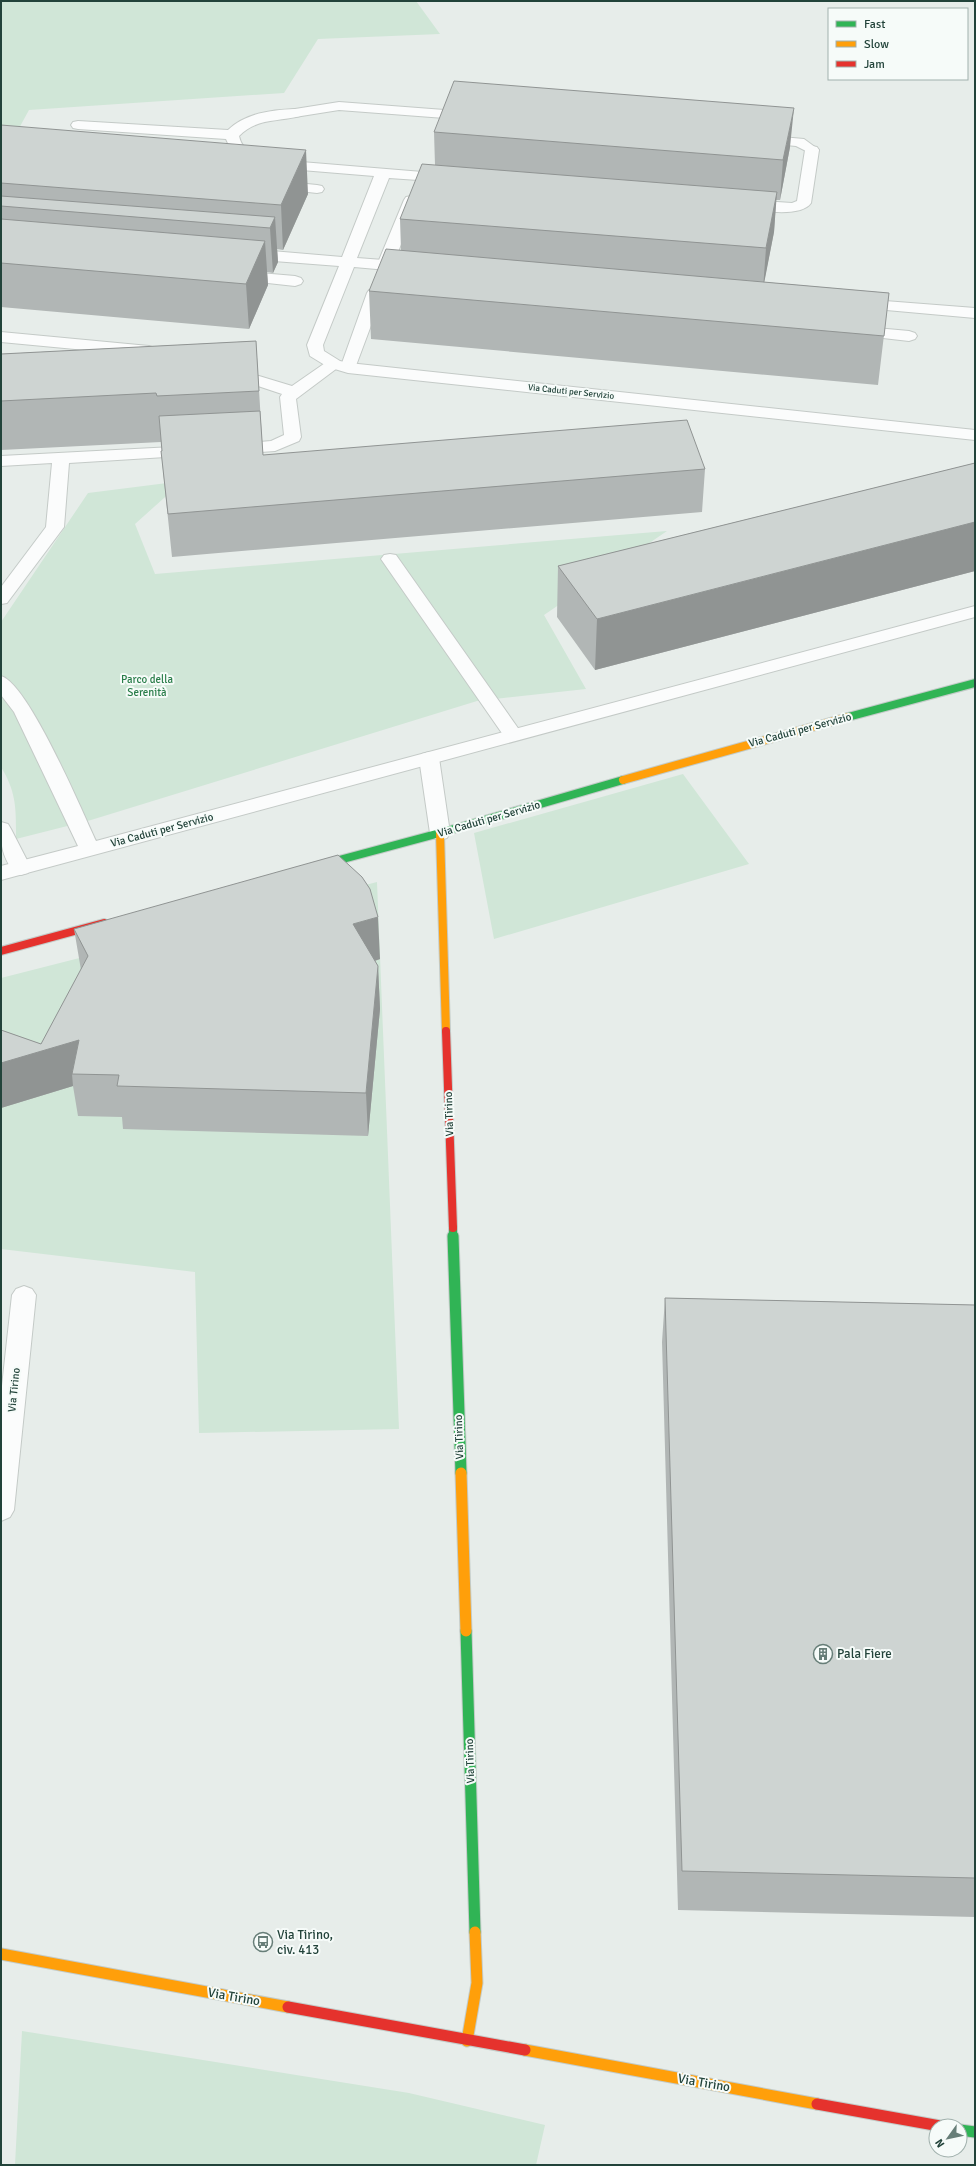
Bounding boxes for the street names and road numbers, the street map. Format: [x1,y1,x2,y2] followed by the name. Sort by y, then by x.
[527,382,615,402] street label: Via Caduti per Servizio
[747,710,853,750] street label: Via Caduti per Servizio
[436,798,542,840] street label: Via Caduti per Servizio
[109,810,215,850] street label: Via Caduti per Servizio
[442,1091,456,1137] street label: Via Tirino
[5,1367,23,1413] street label: Via Tirino
[452,1414,466,1460] street label: Via Tirino
[463,1738,477,1784] street label: Via Tirino
[207,1985,262,2009] street label: Via Tirino
[677,2071,732,2095] street label: Via Tirino

